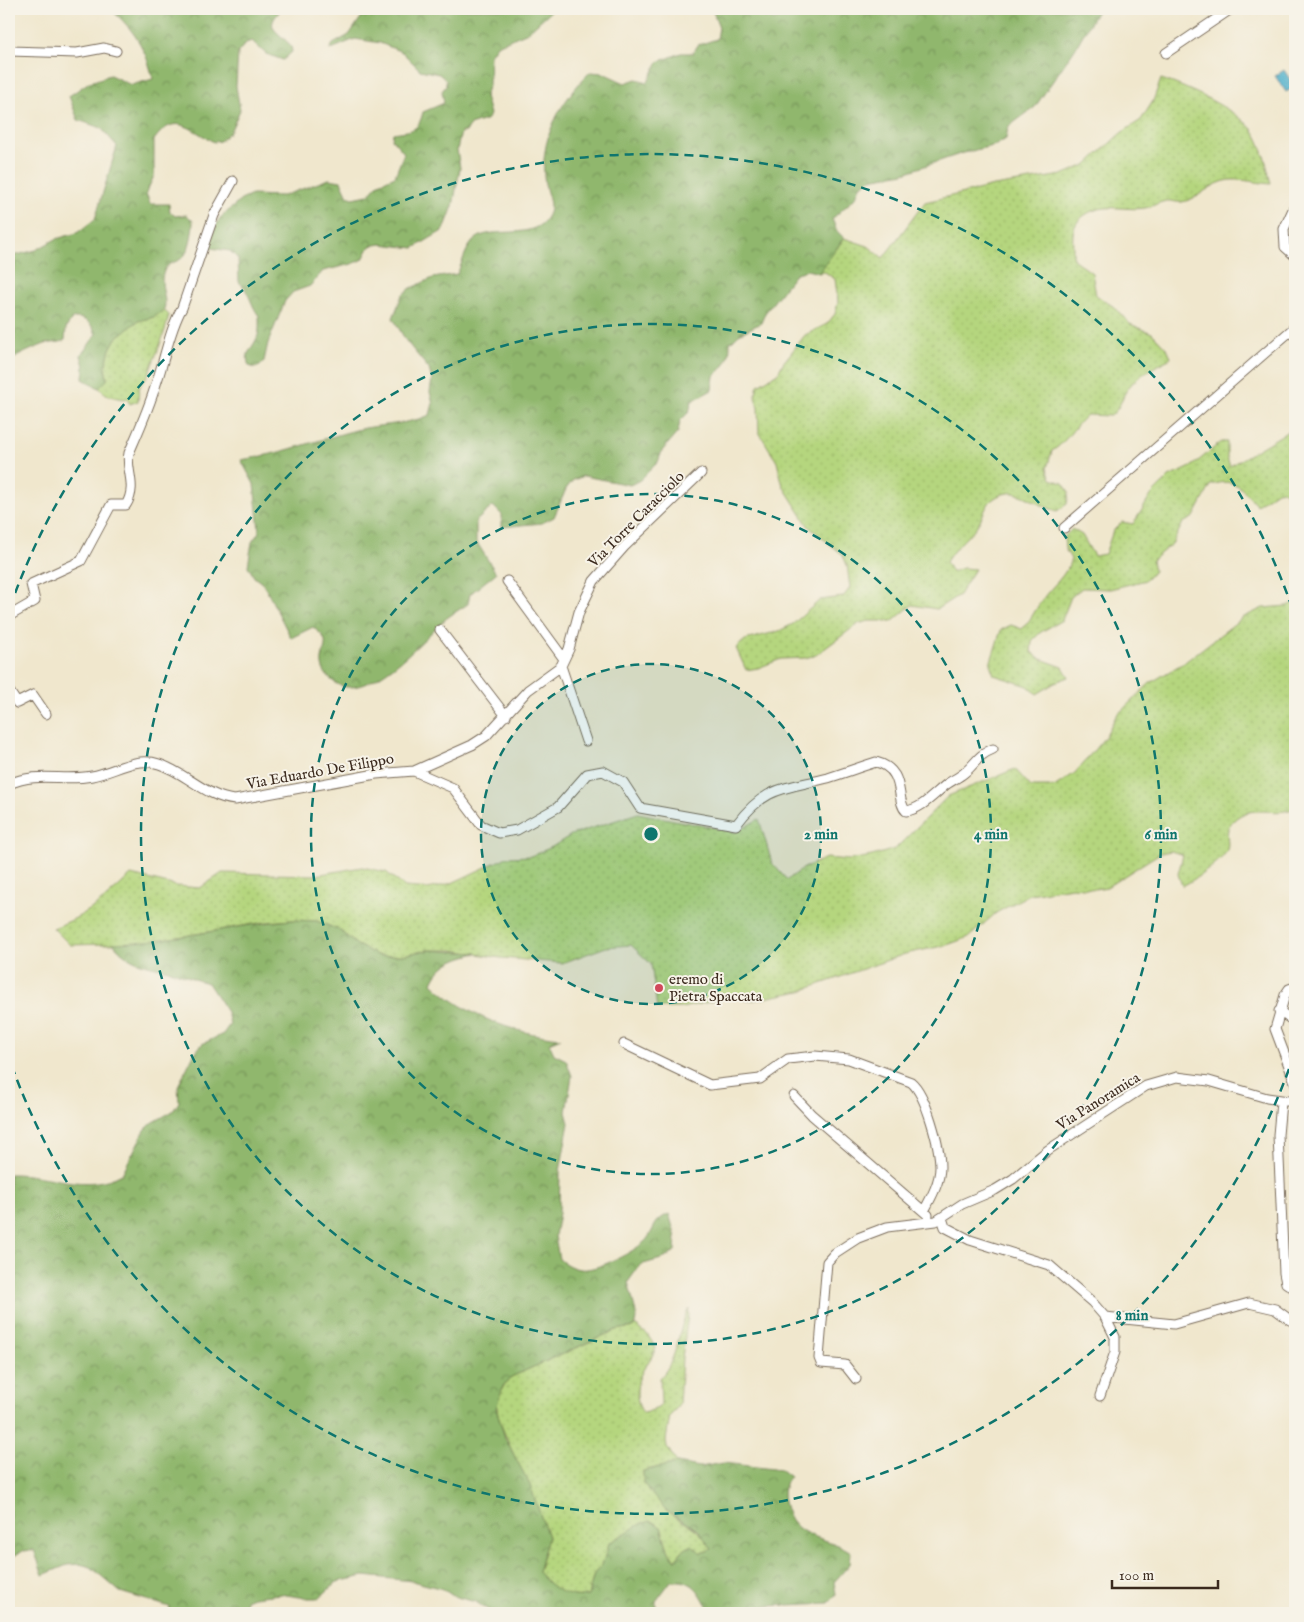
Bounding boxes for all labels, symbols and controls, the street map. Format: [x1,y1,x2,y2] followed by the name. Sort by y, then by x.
[583,467,689,572] street label: Via Torre Caracciolo
[244,749,395,794] street label: Via Eduardo De Filippo
[642,825,660,843] centre of rings
[804,825,838,844] text: 2 min
[974,825,1008,844] text: 4 min
[1144,825,1178,844] text: 6 min
[669,970,763,1006] place label: eremo di Pietra Spaccata
[653,982,665,994] marker: eremo di Pietra Spaccata
[1052,1068,1144,1135] street label: Via Panoramica
[1116,1306,1148,1325] text: 8 min
[1112,1557,1218,1589] scale bar
[1119,1566,1155,1585] text: 100 m

